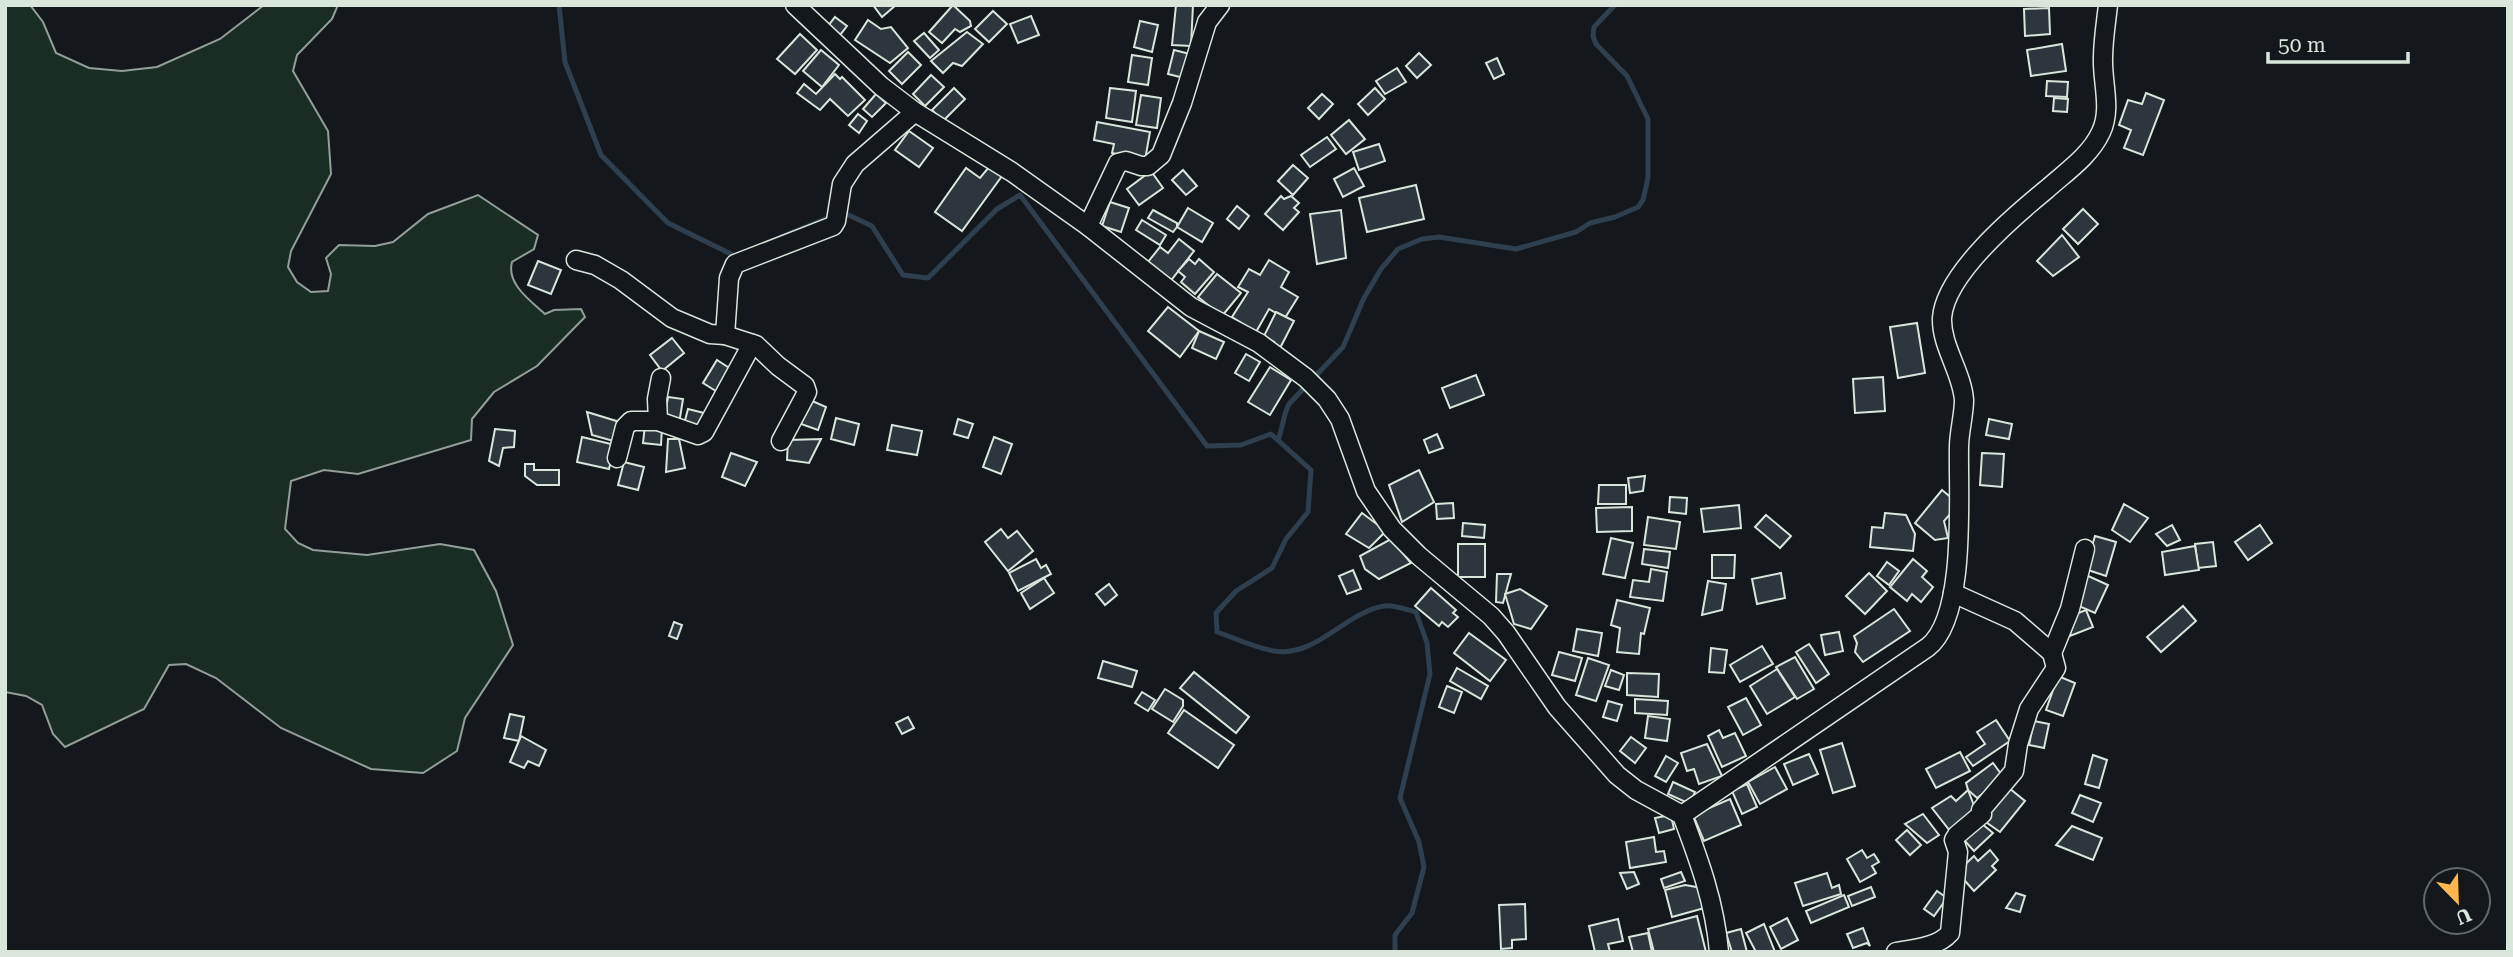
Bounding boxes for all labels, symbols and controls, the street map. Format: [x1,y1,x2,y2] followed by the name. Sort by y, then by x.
[2268,21,2408,65] scale bar
[2278,33,2326,57] text: 50 m
[2422,866,2492,936] north arrow
[2452,903,2475,930] text: U

